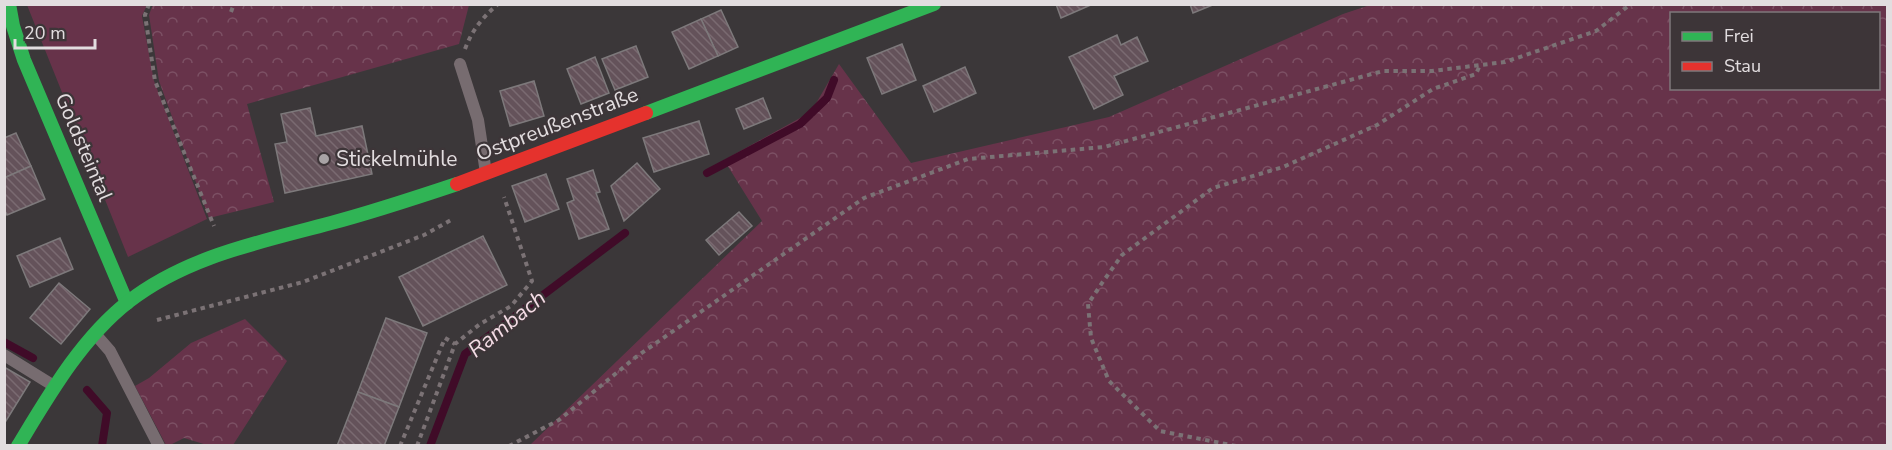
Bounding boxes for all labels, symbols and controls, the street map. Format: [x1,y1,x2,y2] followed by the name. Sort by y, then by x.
[15,12,94,50] scale bar
[1670,12,1880,90] legend
[24,21,66,45] text: 20 m
[1724,24,1754,48] text: Frei
[1724,54,1761,78] text: Stau
[472,80,642,168] street label: Ostpreußenstraße
[49,89,120,206] street label: Goldsteintal
[336,145,457,173] place label: Stickelmühle
[317,152,331,166] marker: Stickelmühle
[462,283,552,365] water label: Rambach

